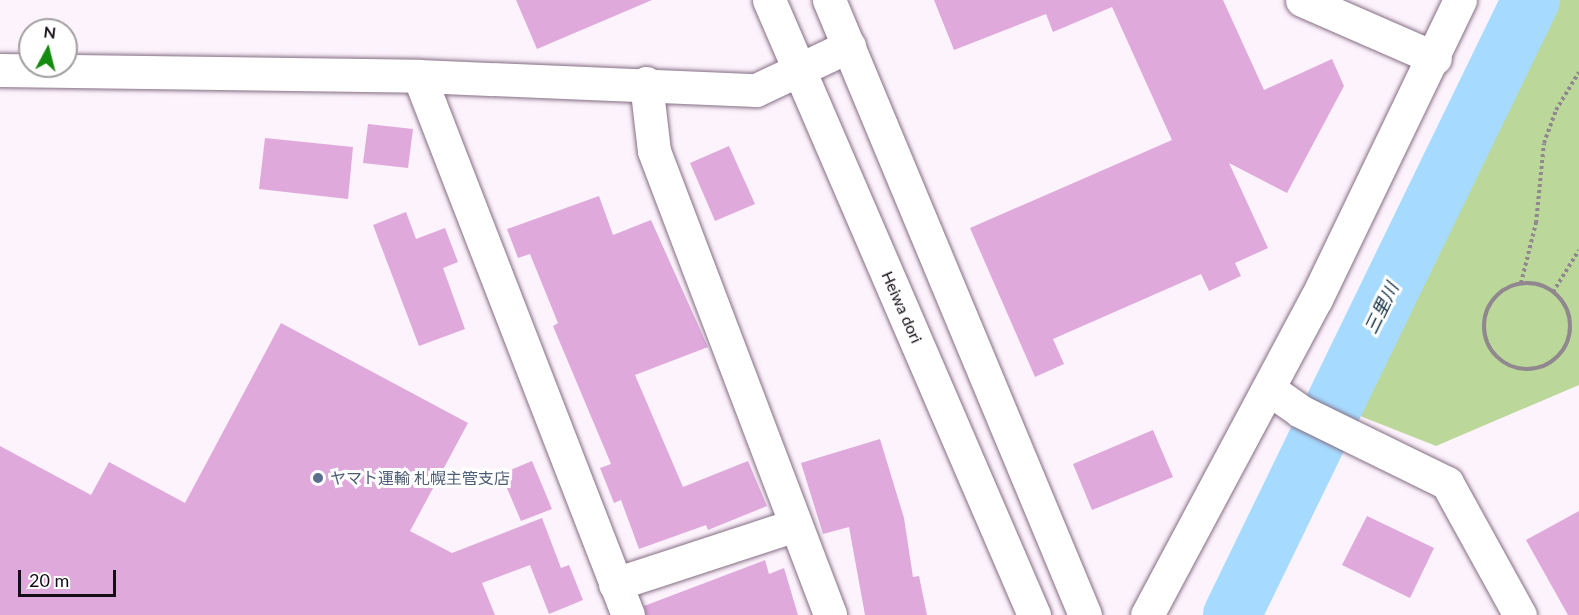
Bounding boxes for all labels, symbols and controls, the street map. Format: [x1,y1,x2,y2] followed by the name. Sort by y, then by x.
[18,18,78,78] north arrow
[43,21,57,42] text: N
[878,268,926,346] street label: Heiwa dori
[1359,279,1403,337] water label: 三里川
[330,468,510,488] place label: ヤマト運輸 札幌主管支店
[311,471,325,485] marker: ヤマト運輸 札幌主管支店
[21,558,118,596] scale bar
[29,569,69,591] text: 20 m

